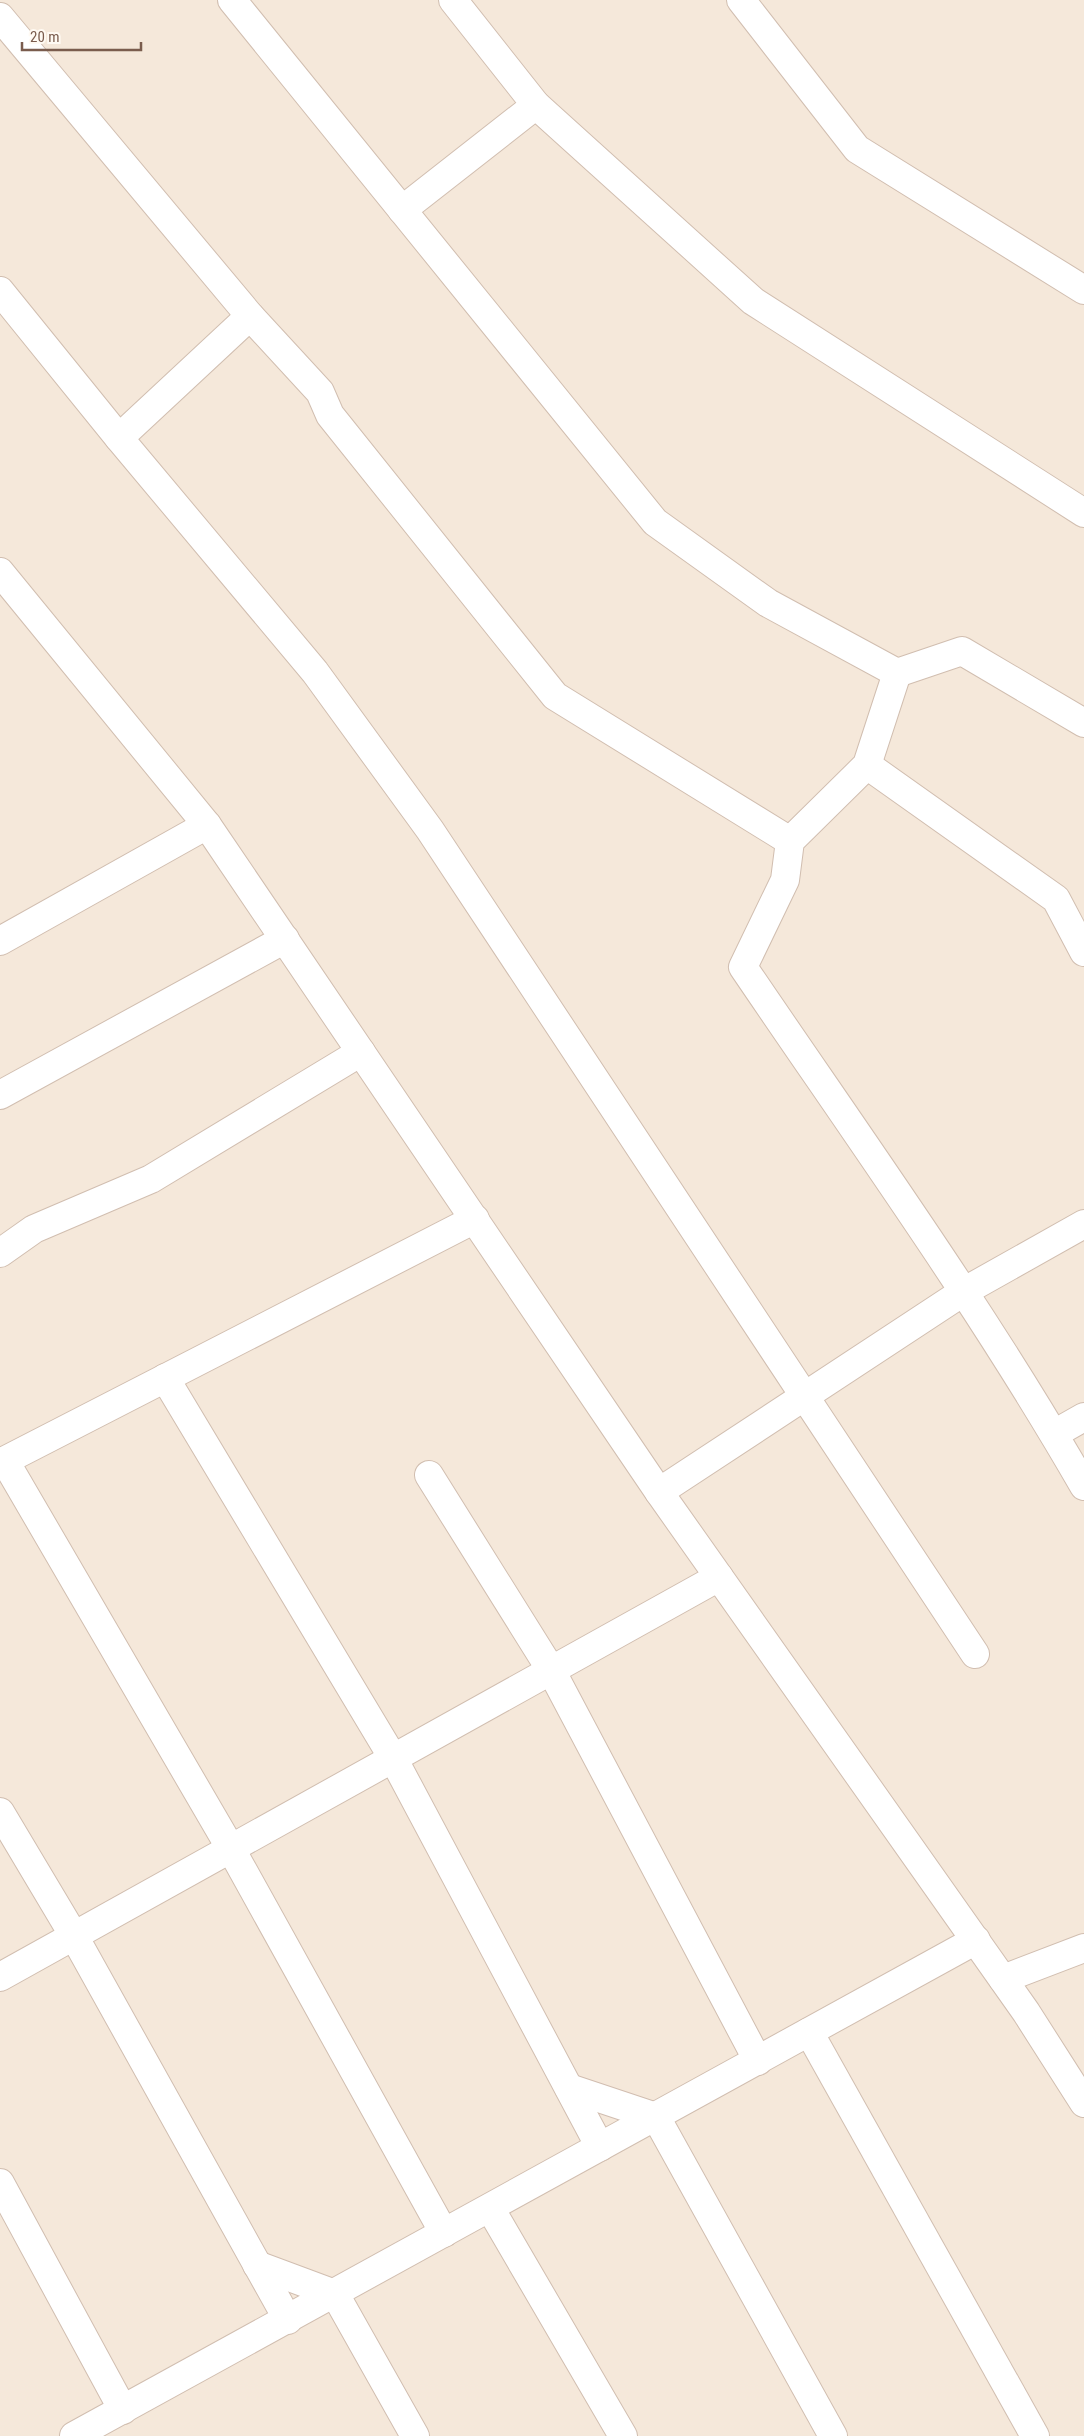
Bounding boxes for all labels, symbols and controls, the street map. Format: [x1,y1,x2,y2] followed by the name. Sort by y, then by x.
[22,20,141,52] scale bar
[30,28,60,46] text: 20 m

